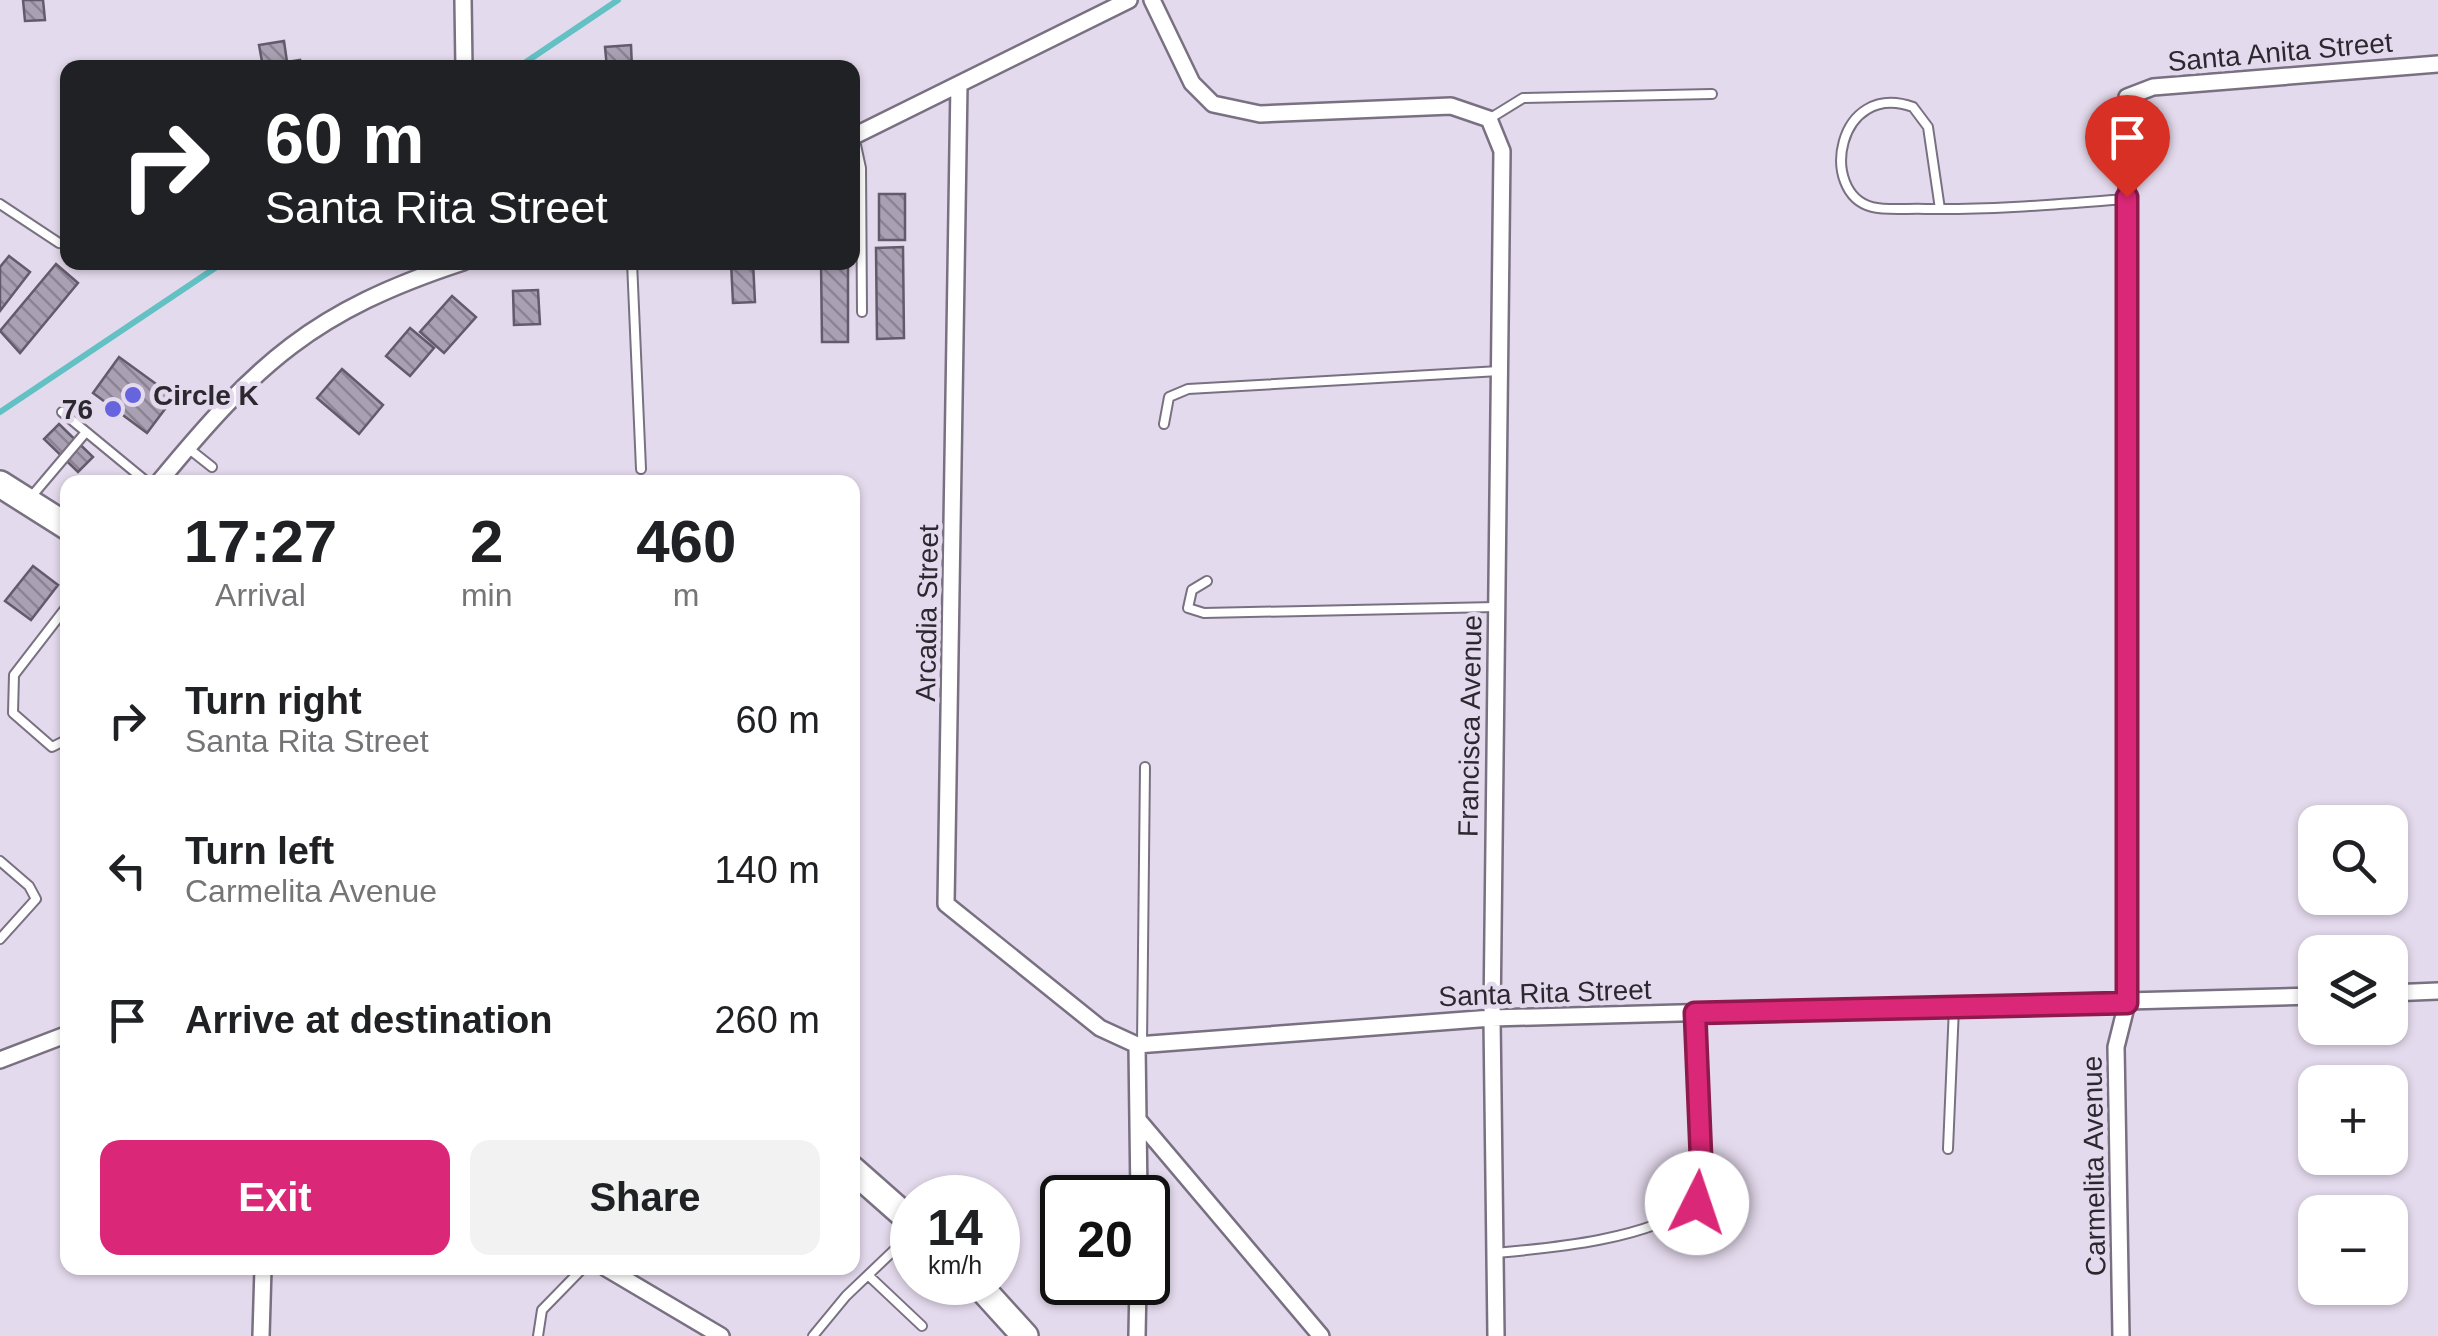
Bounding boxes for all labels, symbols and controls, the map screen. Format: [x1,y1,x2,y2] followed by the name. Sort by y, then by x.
[2166,27,2394,77] street label: Santa Anita Street
[2085,95,2170,198] pin
[100,100,230,230] icon: right
[265,100,425,178] text: 60 m
[2100,110,2155,165] icon: arrive
[265,182,608,233] text: Santa Rita Street
[153,380,259,411] place label: Circle K
[122,384,144,406] marker: Circle K
[62,394,93,425] place label: 76
[102,398,124,420] marker: 76
[184,508,337,575] text: 17:27
[470,508,503,575] text: 2
[636,508,736,575] text: 460
[910,524,944,702] street label: Arcadia Street
[215,577,306,613] text: Arrival
[461,577,512,613] text: min
[673,577,700,613] text: m
[1453,615,1487,837] street label: Francisca Avenue
[185,680,362,722] text: Turn right
[100,693,155,748] icon: right
[736,699,820,741] text: 60 m
[185,723,429,759] text: Santa Rita Street
[2298,805,2408,1305] map controls
[2298,805,2408,915] button: search
[185,830,334,872] text: Turn left
[100,843,155,898] icon: left
[714,849,820,891] text: 140 m
[185,873,437,909] text: Carmelita Avenue
[2298,935,2408,1045] button: layers
[1438,974,1652,1012] street label: Santa Rita Street
[100,993,155,1048] icon: arrive
[185,999,552,1041] text: Arrive at destination
[714,999,820,1041] text: 260 m
[2077,1055,2111,1277] street label: Carmelita Avenue
[2298,1065,2408,1175] button: +
[100,1140,450,1255] button: Exit
[470,1140,820,1255] button: Share
[1645,1151,1749,1255] position arrow
[1040,1175,1170,1305] speed limit sign: 20
[2298,1195,2408,1305] button: −
[927,1200,983,1256] text: 14
[928,1251,982,1279] text: km/h

